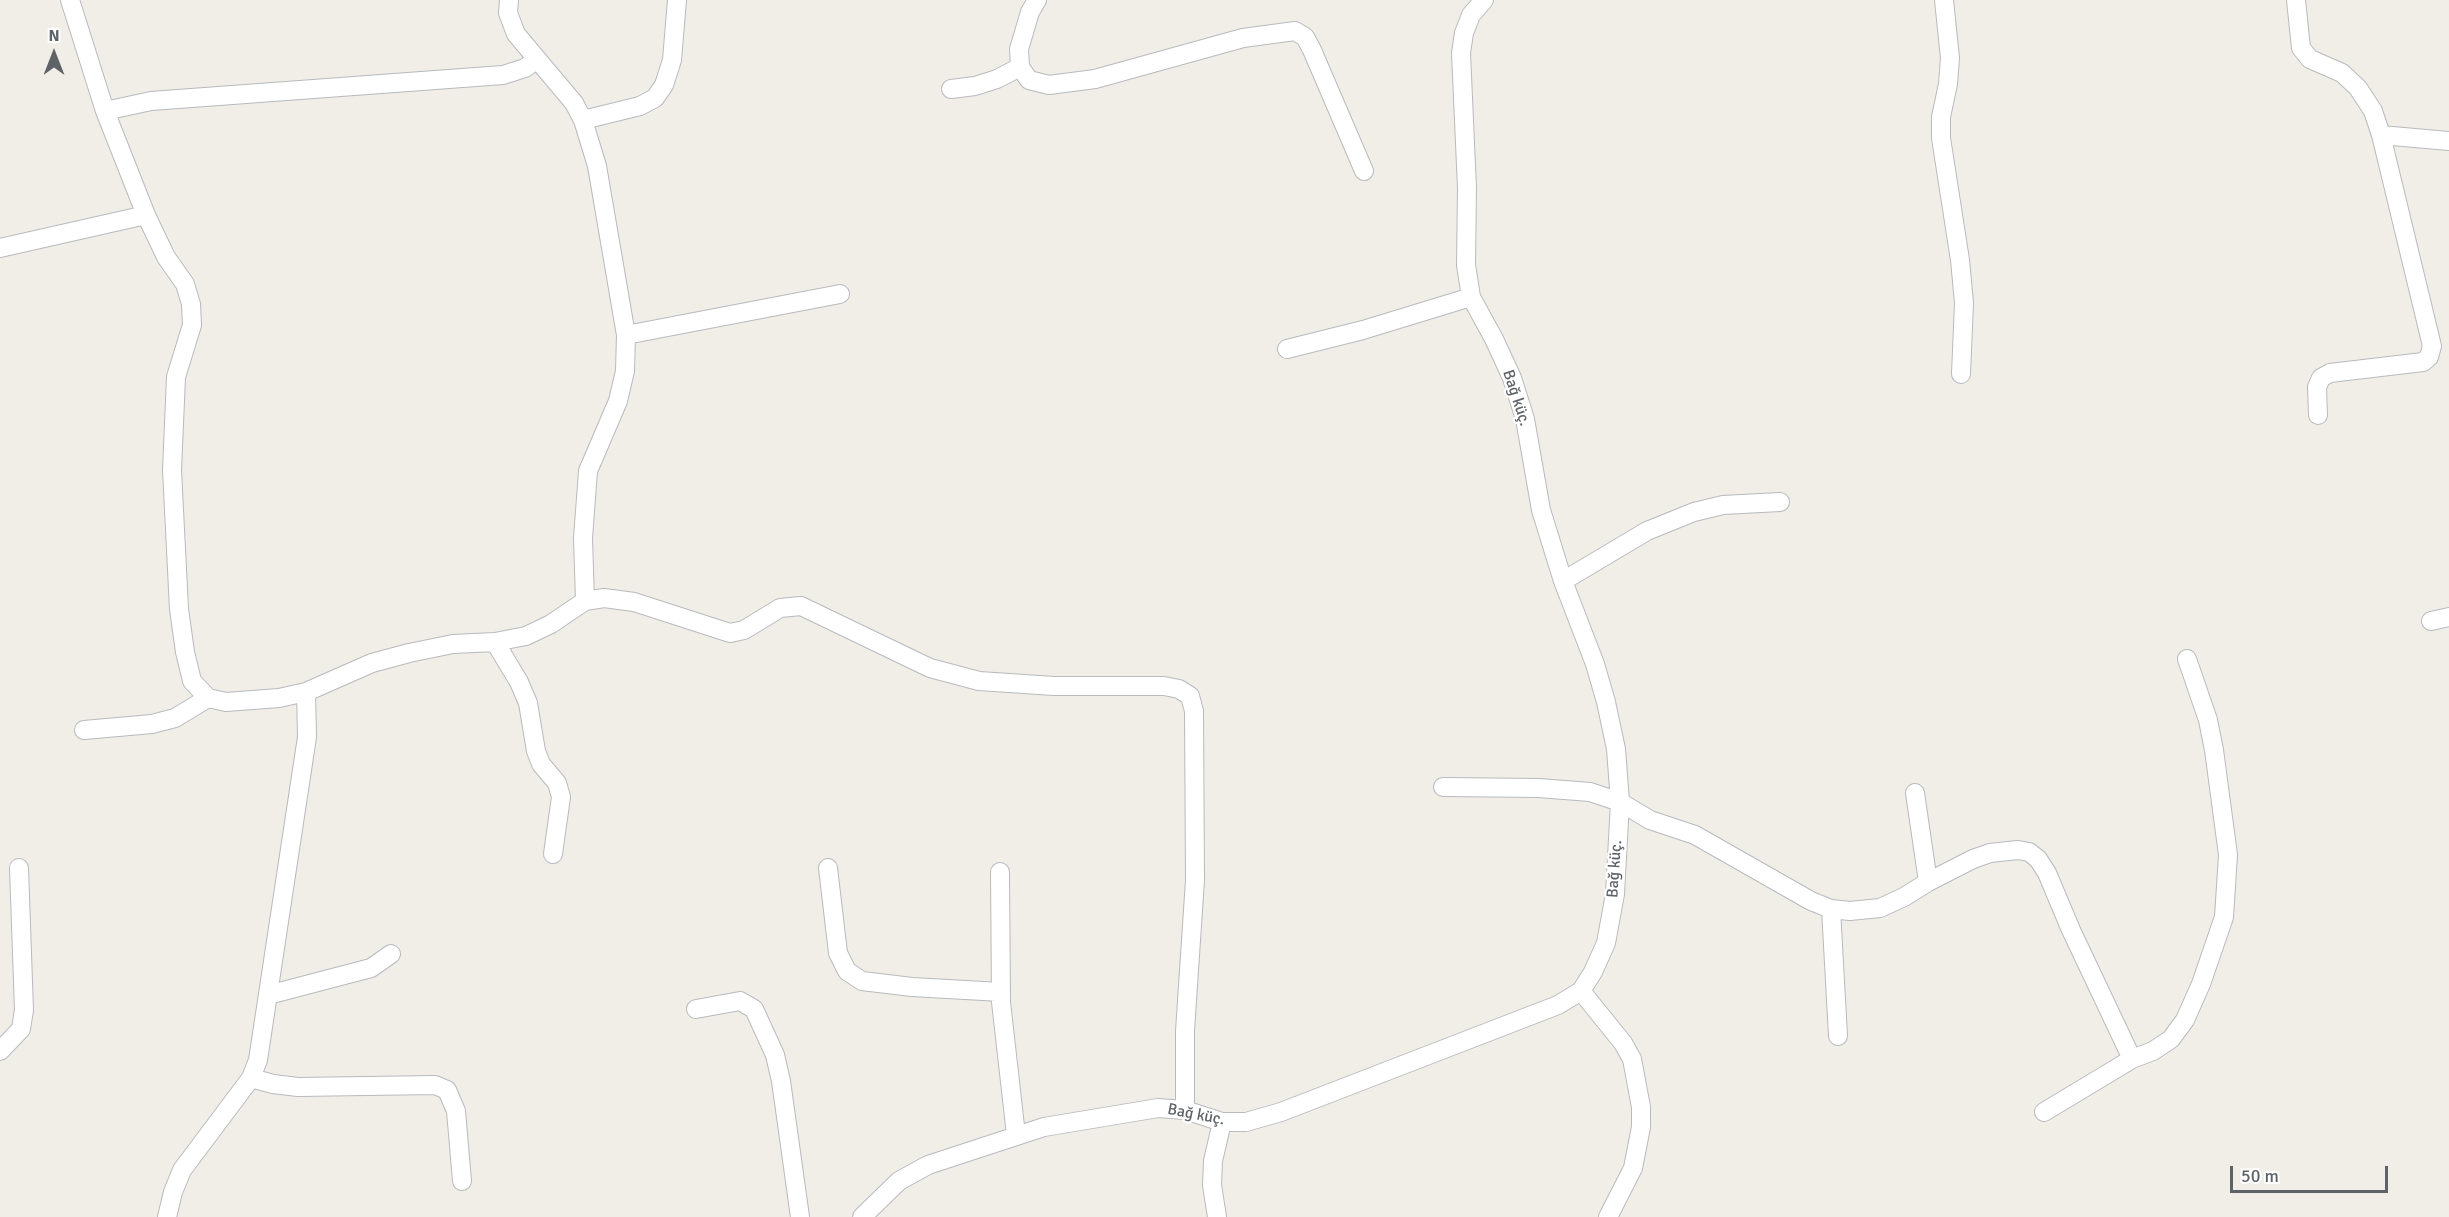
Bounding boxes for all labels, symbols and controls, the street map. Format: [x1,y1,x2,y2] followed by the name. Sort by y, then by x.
[24,24,84,84] north arrow
[48,26,60,46] text: N
[1498,367,1534,429] street label: Bağ küç.
[1603,839,1627,899] street label: Bağ küç.
[1166,1100,1226,1130] street label: Bağ küç.
[2233,1154,2390,1192] scale bar
[2241,1165,2279,1187] text: 50 m

